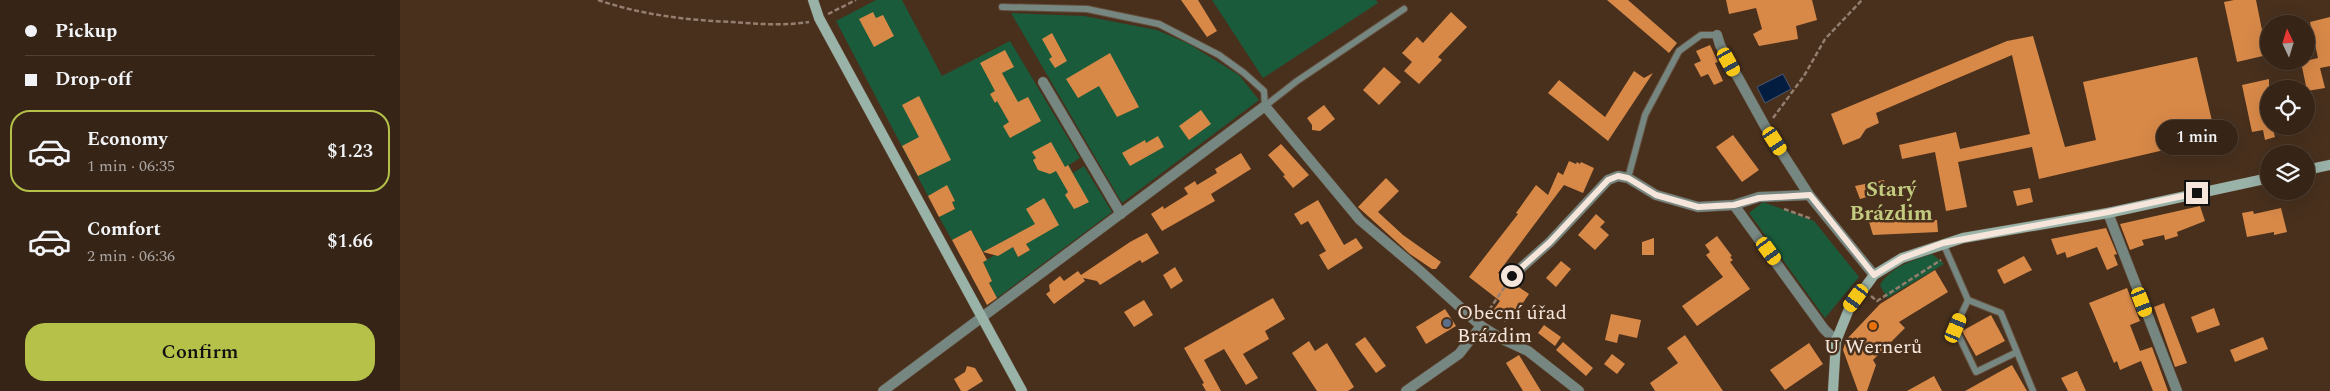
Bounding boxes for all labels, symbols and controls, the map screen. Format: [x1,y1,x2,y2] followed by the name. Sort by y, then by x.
[2260,15,2315,70] north arrow
[2260,15,2315,200] map controls
[55,17,117,46] text: Pickup
[1715,45,1742,79] car
[55,65,132,94] text: Drop-off
[2260,80,2315,135] button: locate
[2156,120,2238,156] callout: 1 min
[1760,124,1789,158] car
[87,125,168,154] text: Economy
[2176,125,2218,149] text: 1 min
[27,129,72,174] icon: car
[327,137,373,166] text: $1.23
[2260,145,2315,200] button: layers
[87,154,175,178] text: 1 min · 06:35
[1849,174,1933,230] district label: Starý Brázdim
[2186,182,2208,204] route end
[87,215,161,244] text: Comfort
[27,219,72,264] icon: car
[327,227,373,256] text: $1.66
[1754,234,1783,268] car
[87,244,175,268] text: 2 min · 06:36
[1501,265,1523,287] route start
[1841,281,1870,315] car
[2129,285,2154,319] car
[1457,298,1567,351] place label: Obecní úřad Brázdim
[1943,311,1968,345] car
[1441,317,1453,329] marker: Obecní úřad Brázdim
[1867,320,1879,332] marker: U Wernerů
[25,323,375,381] button: Confirm
[1824,332,1922,362] place label: U Wernerů

